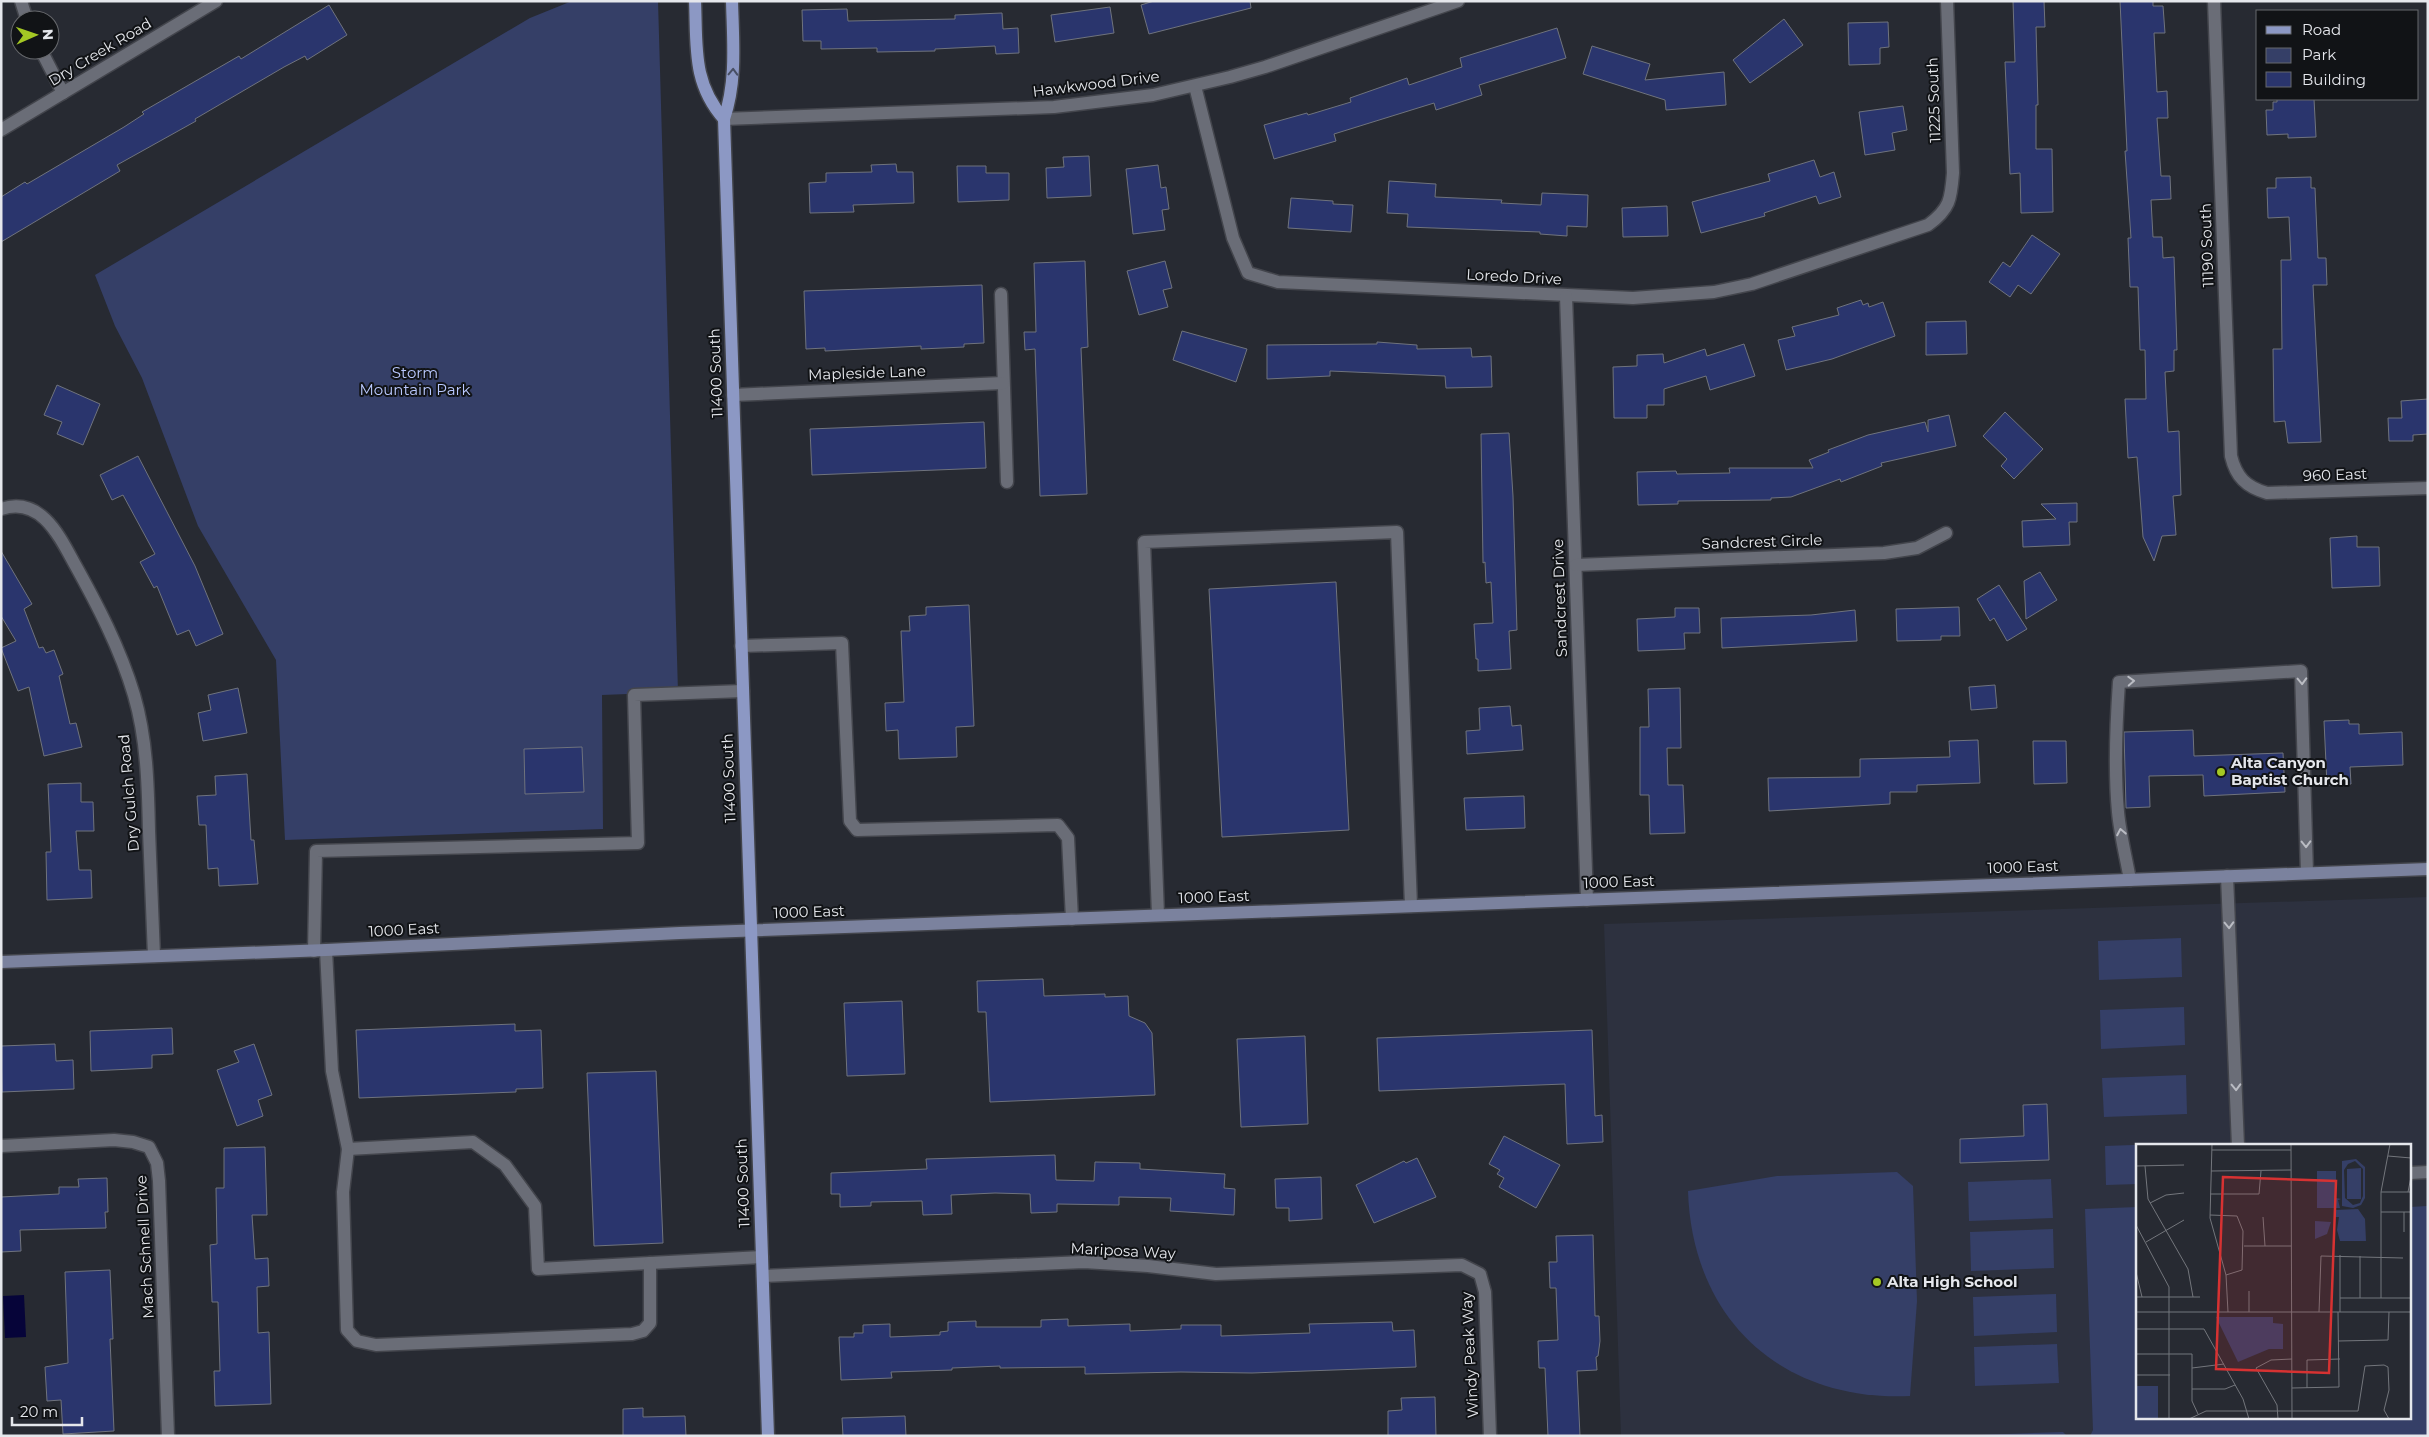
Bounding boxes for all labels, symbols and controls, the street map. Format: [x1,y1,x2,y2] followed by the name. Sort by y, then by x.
[10,10,60,60] north arrow
[2256,10,2419,100] legend
[45,13,155,90] street label: Dry Creek Road
[2302,20,2341,39] text: Road
[39,29,57,41] text: N
[2302,45,2336,64] text: Park
[1923,57,1944,143] street label: 11225 South
[1031,66,1161,101] street label: Hawkwood Drive
[728,68,739,76] one-way arrow
[2302,70,2366,89] text: Building
[2196,203,2217,287] street label: 11190 South
[1466,265,1562,288] street label: Loredo Drive
[704,328,727,418] street label: 11400 South
[808,361,926,384] street label: Mapleside Lane
[360,363,471,399] park label: Storm Mountain Park
[2303,464,2367,485] street label: 960 East
[1701,530,1823,553] street label: Sandcrest Circle
[1548,539,1571,657] street label: Sandcrest Drive
[2128,676,2136,687] one-way arrow
[2296,677,2307,685] one-way arrow
[717,733,740,823] street label: 11400 South
[114,734,143,852] street label: Dry Gulch Road
[2230,753,2349,789] place label: Alta Canyon Baptist Church
[2215,766,2227,778] marker: Alta Canyon Baptist Church
[2117,827,2127,836] one-way arrow
[2301,840,2311,848] one-way arrow
[1987,856,2059,877] street label: 1000 East
[1583,871,1655,892] street label: 1000 East
[1178,886,1250,907] street label: 1000 East
[773,901,845,922] street label: 1000 East
[368,918,440,941] street label: 1000 East
[2224,921,2235,929] one-way arrow
[2230,1084,2241,1092] one-way arrow
[731,1138,754,1228] street label: 11400 South
[2136,1144,2412,1420] inset map
[131,1175,158,1319] street label: Mach Schnell Drive
[1070,1238,1177,1263] street label: Mariposa Way
[1886,1272,2017,1291] place label: Alta High School
[1871,1276,1883,1288] marker: Alta High School
[1457,1291,1482,1419] street label: Windy Peak Way
[12,1394,82,1426] scale bar
[20,1402,58,1421] text: 20 m

